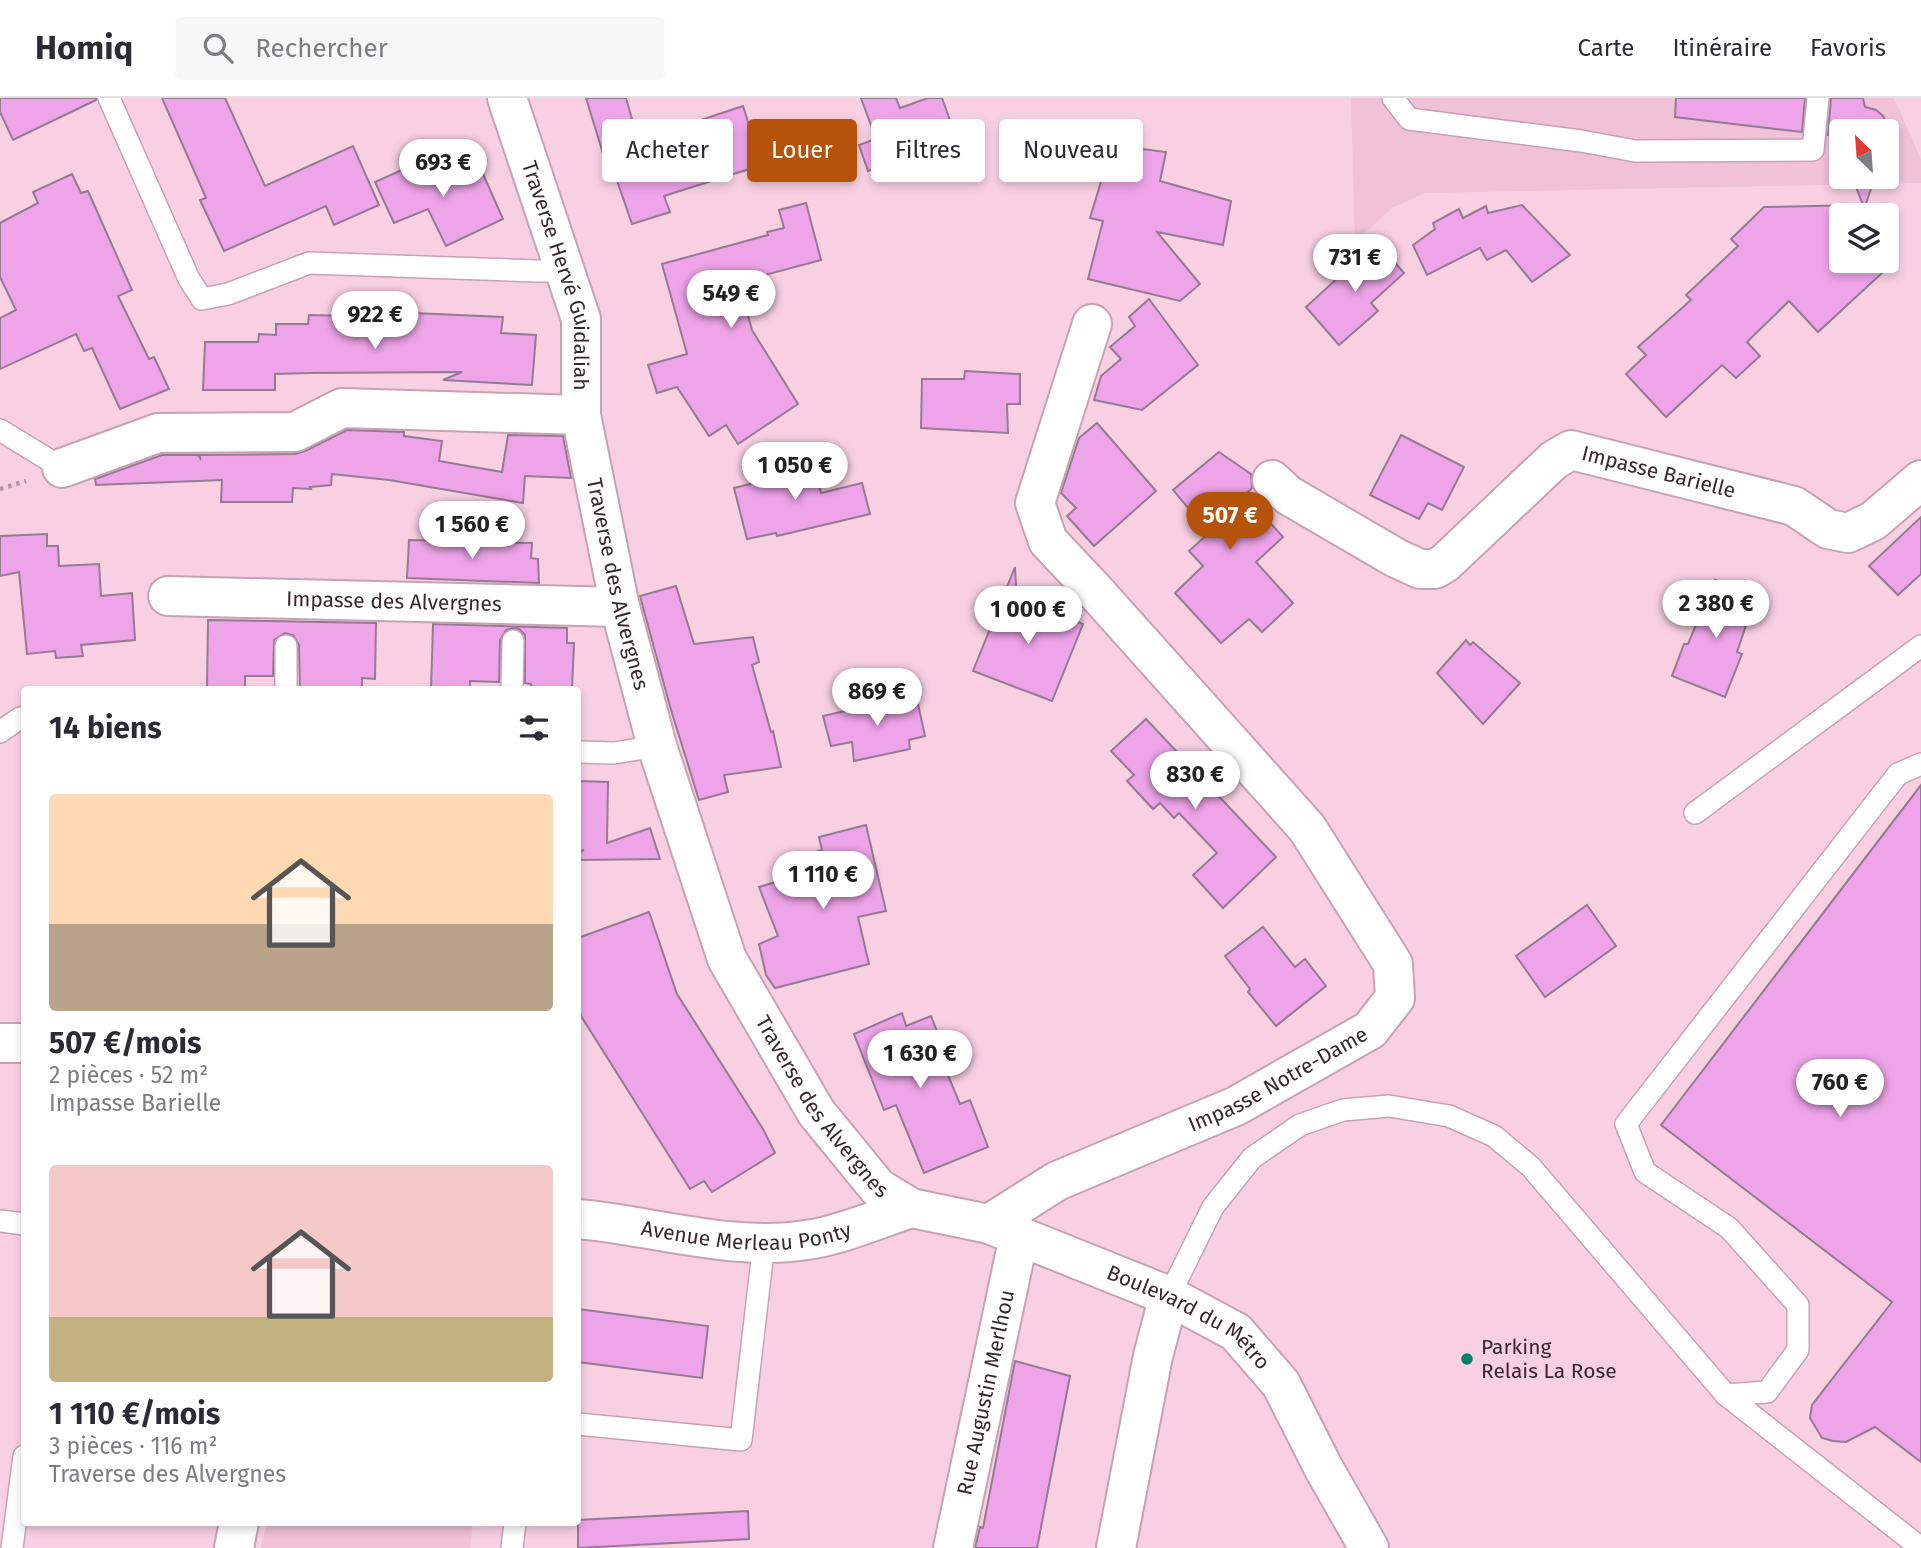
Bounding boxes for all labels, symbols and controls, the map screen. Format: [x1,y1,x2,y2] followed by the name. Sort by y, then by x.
[175,17,665,80] search box
[35,28,133,68] text: Homiq
[199,29,237,67] icon: search
[255,33,388,64] text: Rechercher
[1578,34,1634,62] text: Carte
[1672,34,1772,62] text: Itinéraire
[1810,34,1886,62] text: Favoris
[602,119,733,182] chip: Acheter
[747,119,857,182] chip: Louer
[871,119,985,182] chip: Filtres
[999,119,1143,182] chip: Nouveau
[1829,119,1899,189] north arrow
[1829,119,1899,273] map controls
[394,140,492,199] pin: 693 €
[415,148,471,176] text: 693 €
[516,158,595,391] street label: Traverse Hervé Guidaliah
[1829,203,1899,273] button: layers
[1306,234,1404,294] pin: 731 €
[1329,243,1381,271] text: 731 €
[682,271,780,330] pin: 549 €
[703,279,759,307] text: 549 €
[326,292,424,351] pin: 922 €
[347,300,403,328] text: 922 €
[1579,440,1738,504] street label: Impasse Barielle
[730,442,860,502] pin: 1 050 €
[758,451,832,479] text: 1 050 €
[581,476,655,693] street label: Traverse des Alvergnes
[1181,492,1279,552] pin: 507 €
[1202,501,1258,529] text: 507 €
[407,502,537,561] pin: 1 560 €
[435,510,509,538] text: 1 560 €
[1651,580,1781,640] pin: 2 380 €
[286,586,502,617] street label: Impasse des Alvergnes
[963,587,1093,646] pin: 1 000 €
[1678,589,1754,617] text: 2 380 €
[990,595,1066,623] text: 1 000 €
[828,668,926,728] pin: 869 €
[848,677,906,705] text: 869 €
[515,709,553,747] icon: filters
[49,710,162,746] text: 14 biens
[1146,752,1244,811] pin: 830 €
[1166,760,1224,788] text: 830 €
[238,840,364,966] icon: home
[758,852,888,911] pin: 1 110 €
[788,860,858,888] text: 1 110 €
[750,1011,893,1204] street label: Traverse des Alvergnes
[1184,1021,1372,1138] street label: Impasse Notre-Dame
[49,1025,201,1061] text: 507 €/mois
[855,1030,985,1090] pin: 1 630 €
[883,1039,957,1067] text: 1 630 €
[1791,1060,1889,1119] pin: 760 €
[49,1061,208,1089] text: 2 pièces · 52 m²
[1812,1068,1868,1096] text: 760 €
[49,1089,221,1117] text: Impasse Barielle
[238,1211,364,1337] icon: home
[639,1215,855,1256] street label: Avenue Merleau Ponty
[1103,1259,1276,1375] street label: Boulevard du Métro
[952,1287,1020,1498] street label: Rue Augustin Merlhou
[1481,1334,1617,1384] place label: Parking Relais La Rose
[1459,1351,1475,1367] marker: Parking Relais La Rose
[49,1396,220,1432] text: 1 110 €/mois
[49,1432,218,1460] text: 3 pièces · 116 m²
[49,1460,286,1488] text: Traverse des Alvergnes

